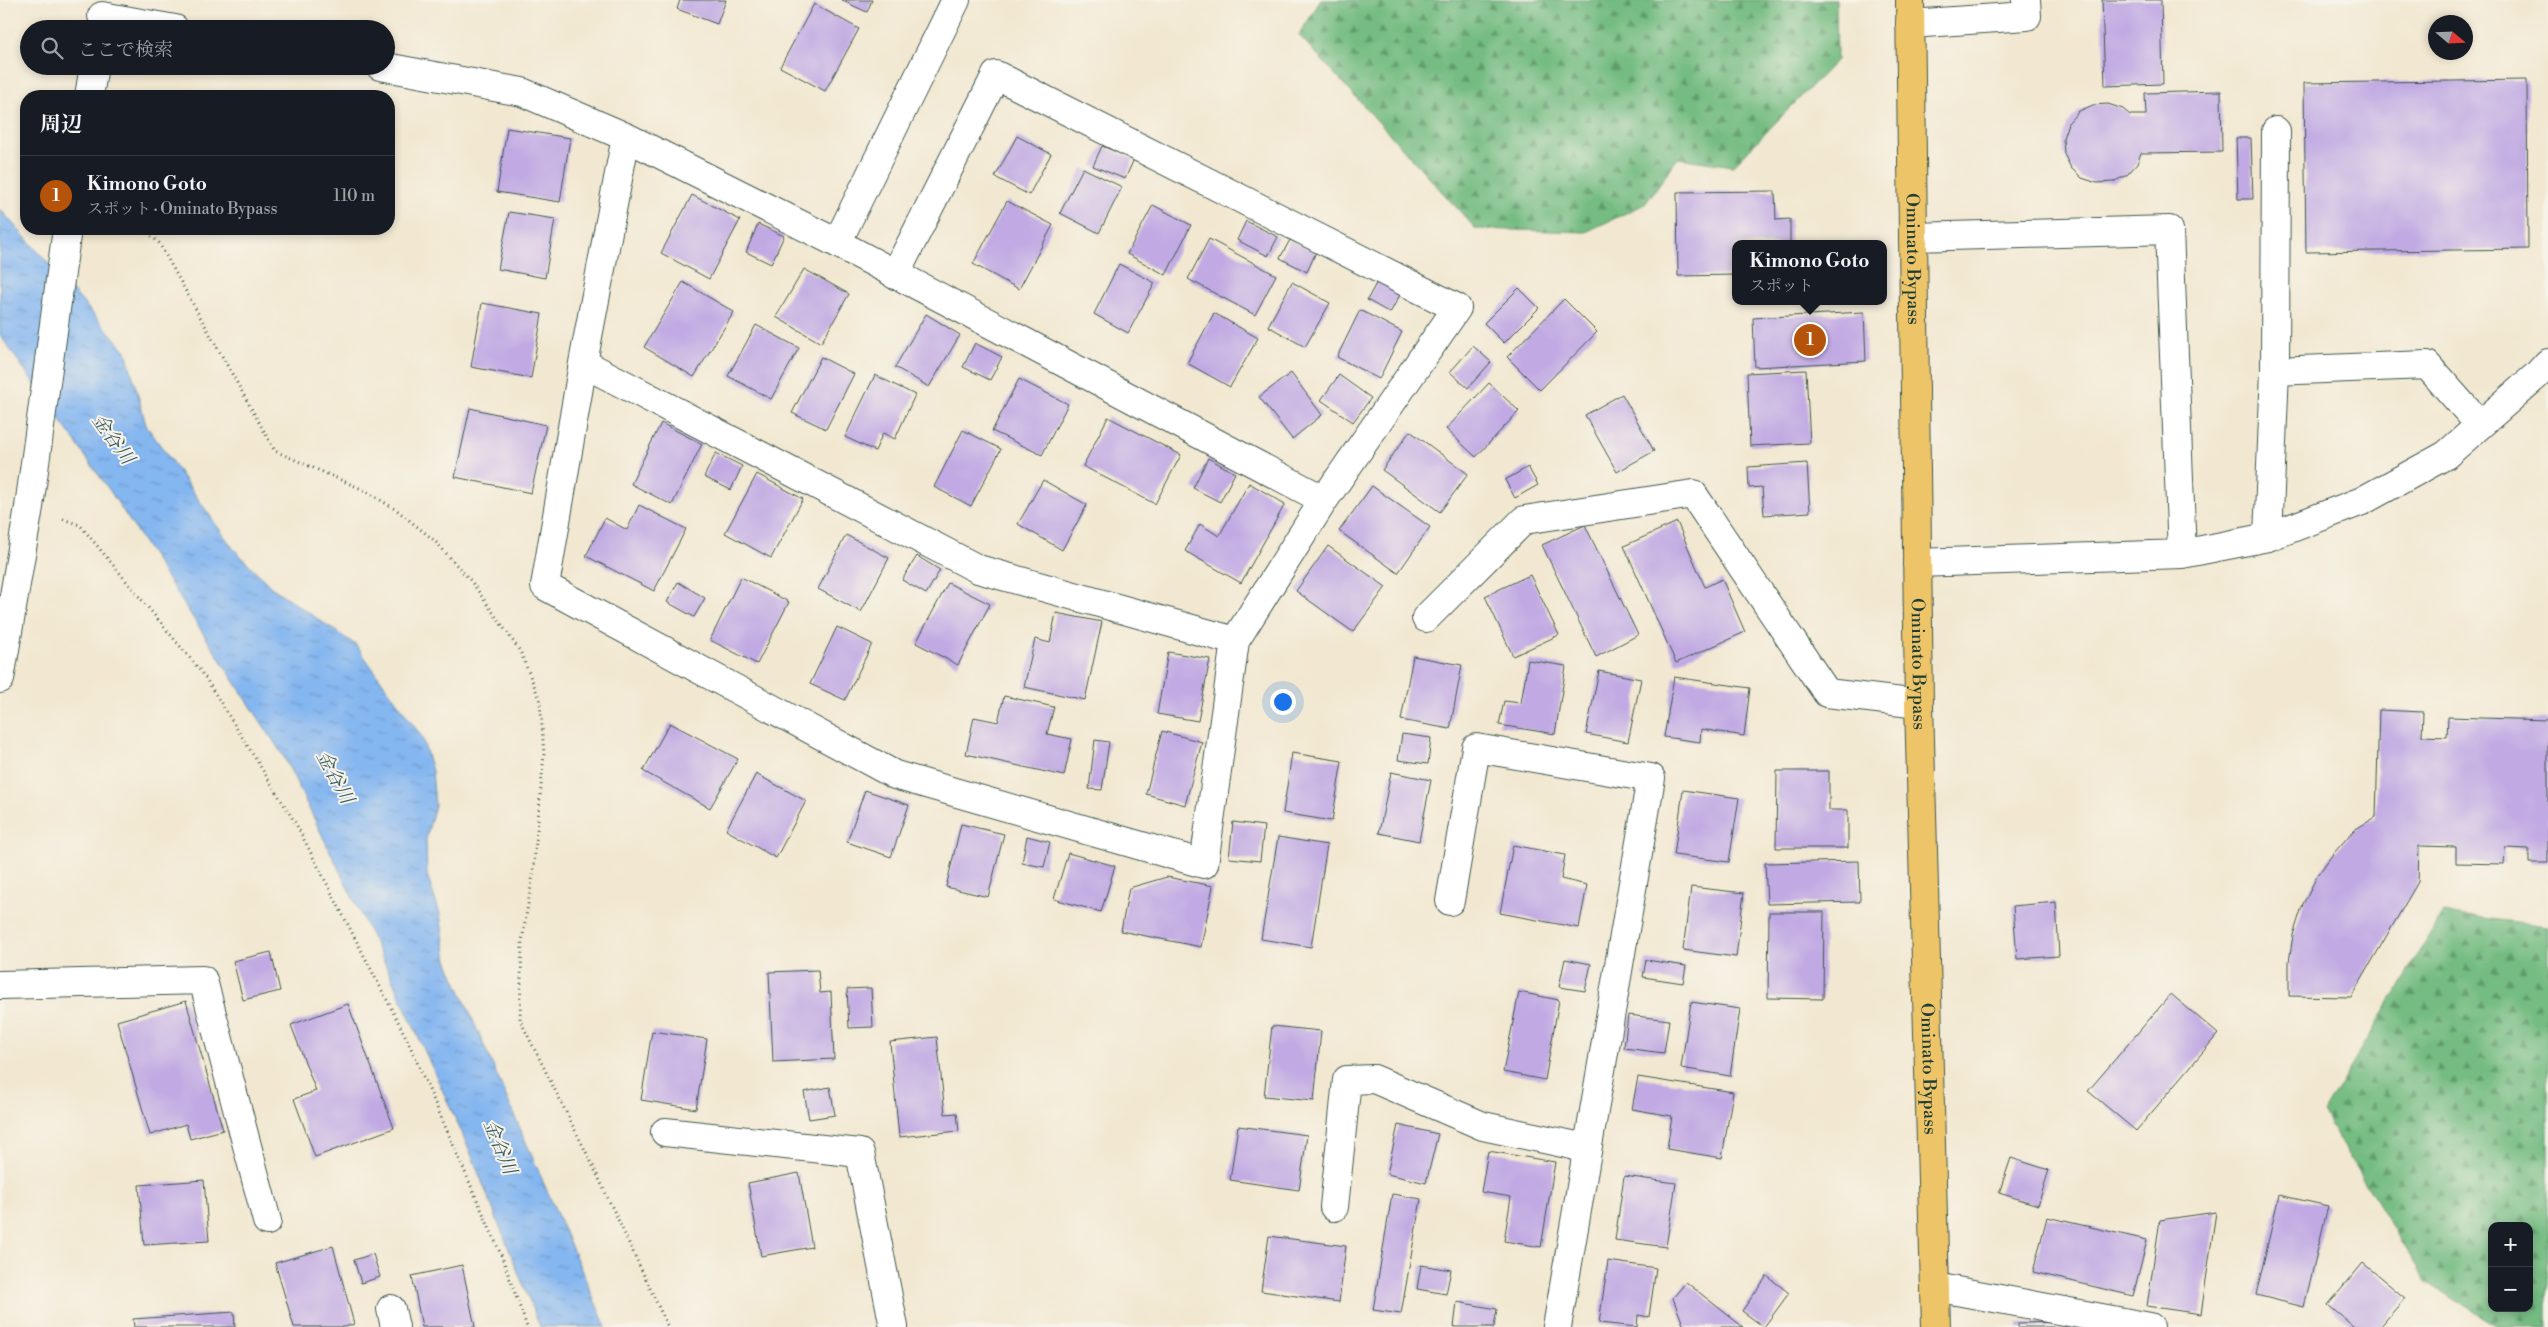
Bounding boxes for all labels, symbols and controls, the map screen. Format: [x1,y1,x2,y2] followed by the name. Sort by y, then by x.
[2428,15,2473,60] north arrow
[20,20,395,75] search box
[38,34,66,62] icon: search
[78,38,173,62] text: ここで検索
[40,112,82,138] text: 周辺
[87,172,207,196] text: Kimono Goto
[52,186,60,206] text: 1
[333,186,375,206] text: 110 m
[1901,193,1926,325] street label: Ominato Bypass
[87,199,277,219] text: スポット · Ominato Bypass
[1732,240,1887,305] popup
[1750,249,1869,273] text: Kimono Goto
[1750,276,1814,296] text: スポット
[1794,321,1826,359] pin: 1
[87,409,141,471] water label: 金谷川
[1906,598,1931,730] street label: Ominato Bypass
[1270,689,1296,715] your location
[311,746,360,810] water label: 金谷川
[1916,1003,1942,1135] street label: Ominato Bypass
[478,1116,523,1180] water label: 金谷川
[2488,1222,2533,1312] map controls
[2488,1222,2533,1267] button: +
[2488,1267,2533,1312] button: −

